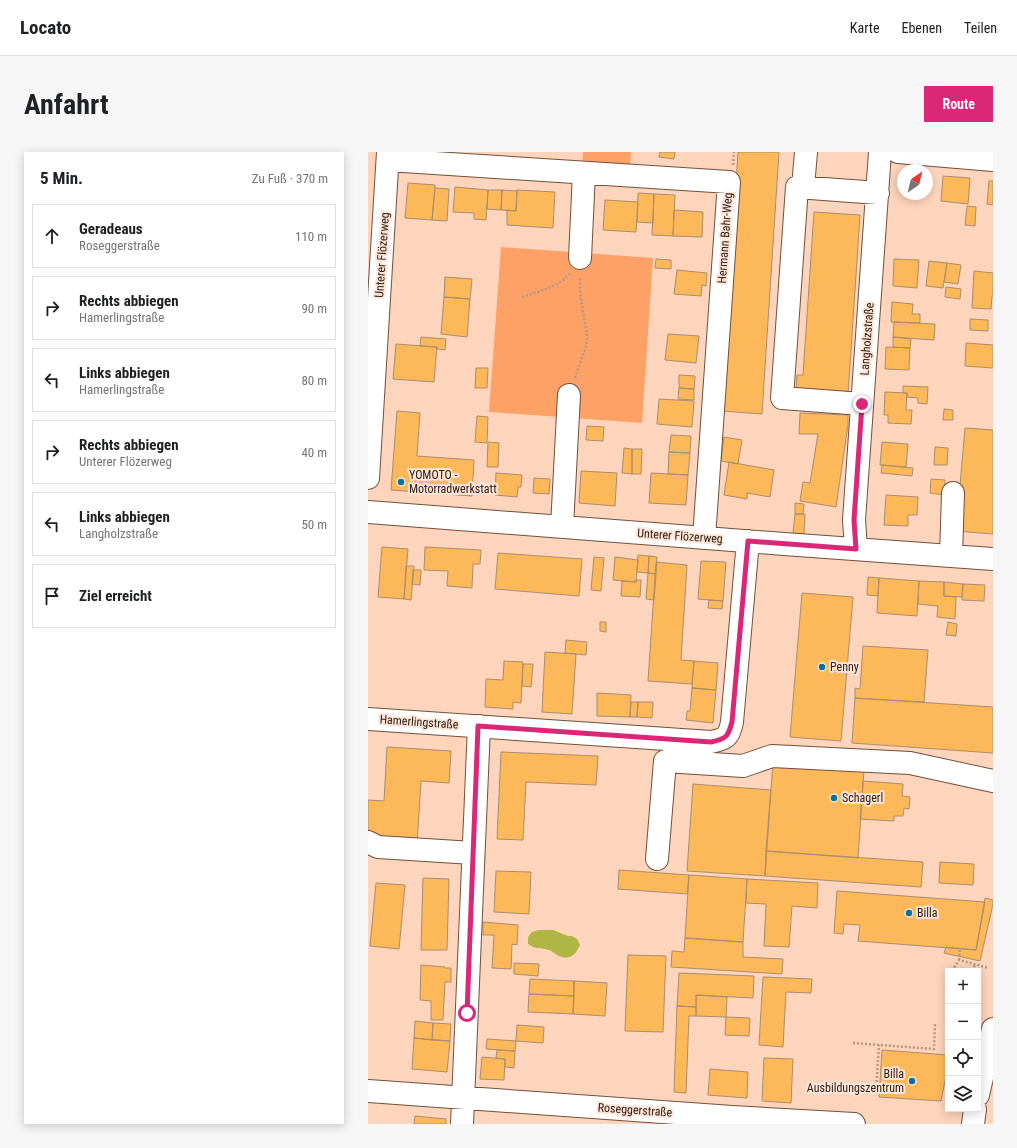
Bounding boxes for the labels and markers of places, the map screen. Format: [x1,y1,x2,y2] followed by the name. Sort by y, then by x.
[409,468,497,496] place label: YOMOTO - Motorradwerkstatt
[396,477,406,487] marker: YOMOTO - Motorradwerkstatt
[830,660,859,674] place label: Penny
[817,662,827,672] marker: Penny
[842,791,883,805] place label: Schagerl
[829,793,839,803] marker: Schagerl
[917,906,938,920] place label: Billa
[904,908,914,918] marker: Billa
[807,1067,904,1095] place label: Billa Ausbildungszentrum
[907,1076,917,1086] marker: Billa Ausbildungszentrum

